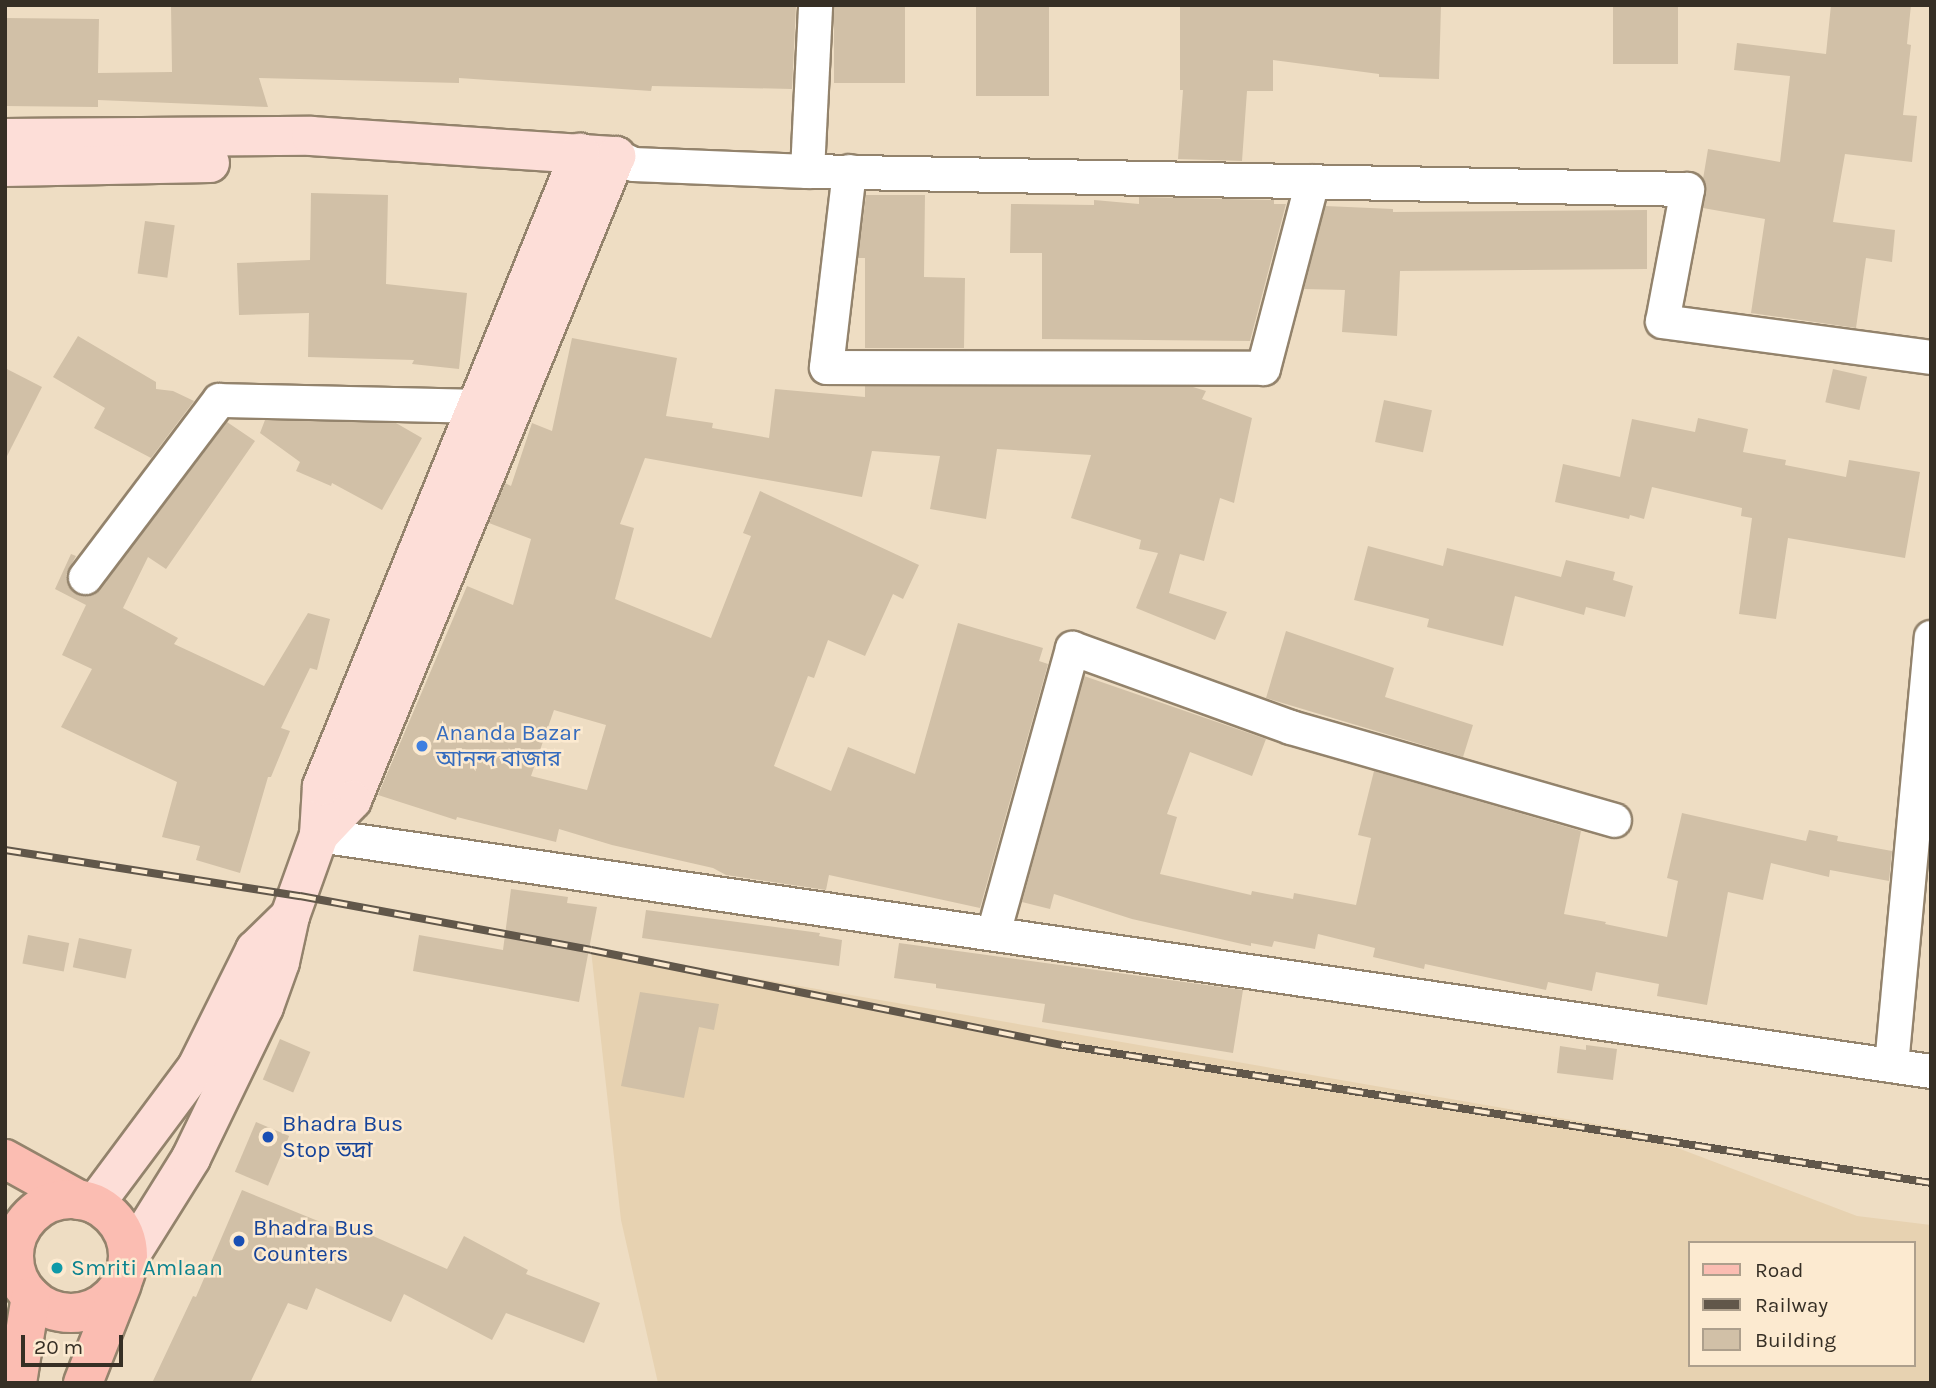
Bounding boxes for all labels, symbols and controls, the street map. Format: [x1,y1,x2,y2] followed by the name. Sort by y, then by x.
[436,719,580,773] place label: Ananda Bazar আনন্দ বাজার
[414,738,430,754] marker: Ananda Bazar আনন্দ বাজার
[282,1110,403,1164] place label: Bhadra Bus Stop ভদ্রা
[260,1129,276,1145] marker: Bhadra Bus Stop ভদ্রা
[253,1214,374,1268] place label: Bhadra Bus Counters
[231,1233,247,1249] marker: Bhadra Bus Counters
[1688,1241,1915,1367] legend
[71,1254,223,1282] place label: Smriti Amlaan
[1755,1258,1803,1282] text: Road
[49,1260,65,1276] marker: Smriti Amlaan
[1755,1293,1828,1317] text: Railway
[24,1322,126,1366] scale bar
[1755,1328,1836,1352] text: Building
[34,1335,83,1359] text: 20 m

